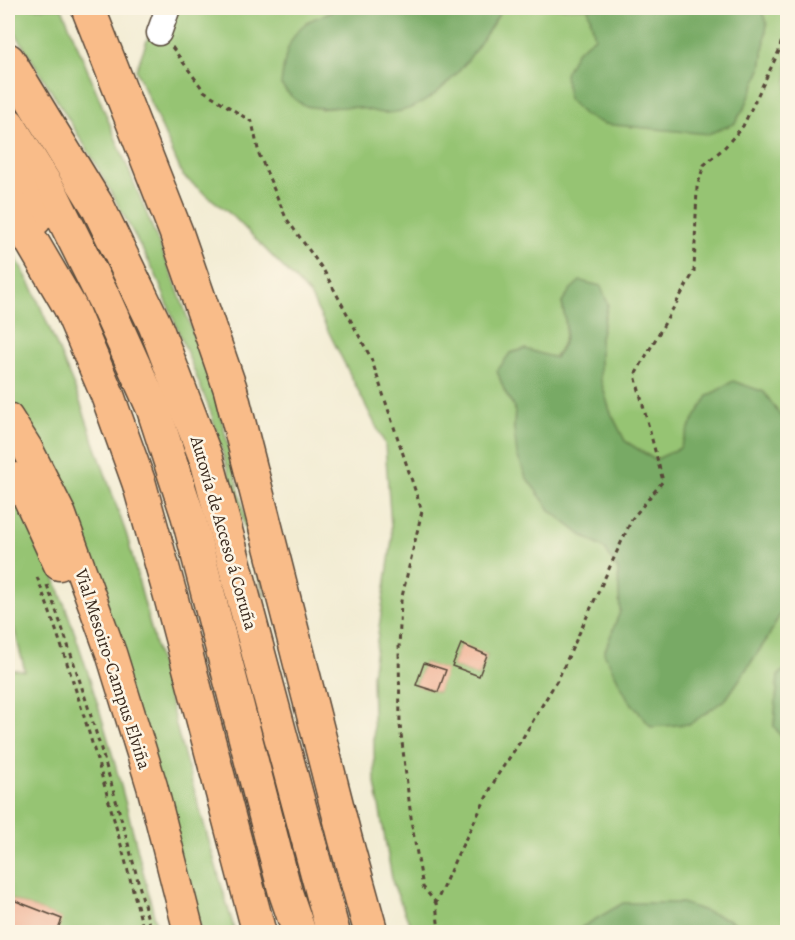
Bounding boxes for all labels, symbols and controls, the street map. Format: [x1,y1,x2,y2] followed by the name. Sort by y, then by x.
[185,432,263,633] street label: Autovía de Acceso á Coruña
[69,565,157,773] street label: Vial Mesoiro-Campus Elviña

